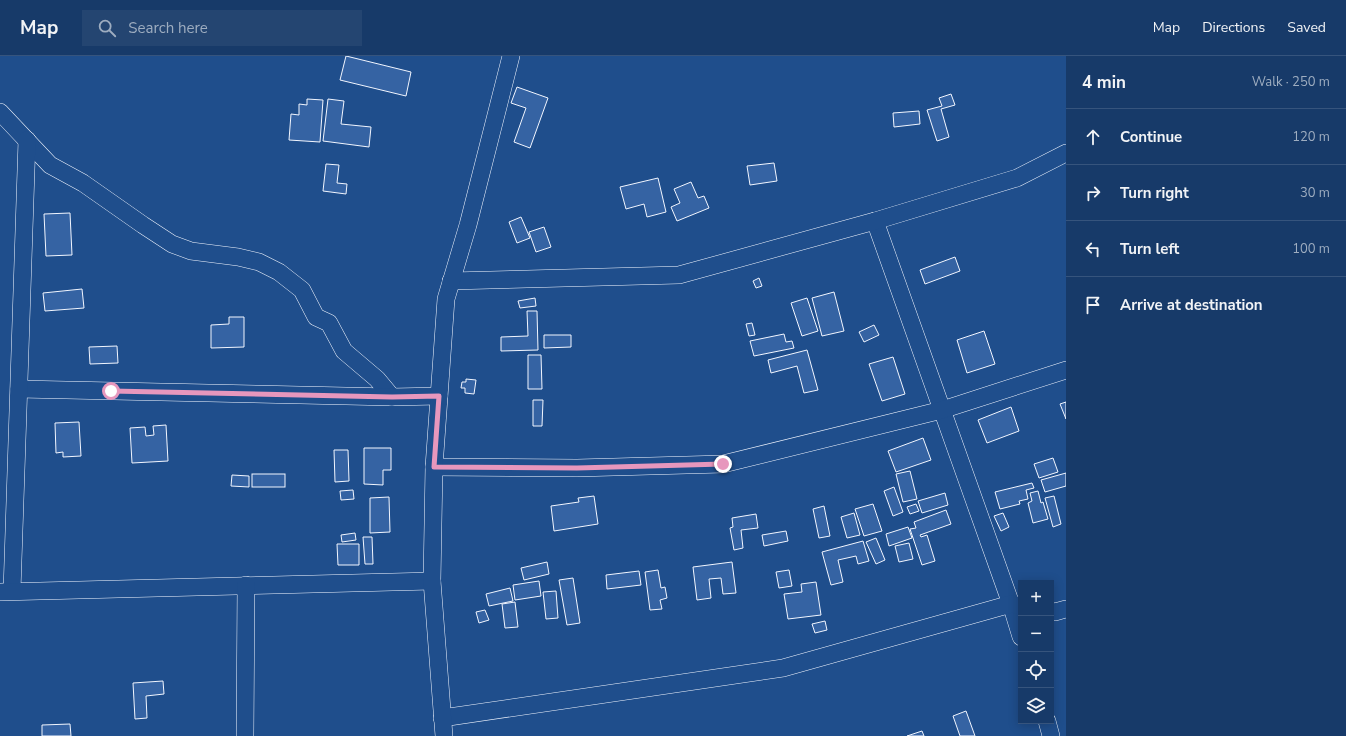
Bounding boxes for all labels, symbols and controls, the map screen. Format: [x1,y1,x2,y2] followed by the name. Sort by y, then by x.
[82,10,362,46] search box
[20,15,58,41] text: Map
[96,17,118,39] icon: search
[128,18,208,38] text: Search here
[1153,18,1180,37] text: Map
[1202,18,1265,37] text: Directions
[1287,18,1326,37] text: Saved
[1082,71,1126,94] text: 4 min
[1252,73,1330,91] text: Walk · 250 m
[1082,126,1104,148] icon: ahead
[1120,127,1182,147] text: Continue
[1292,128,1330,146] text: 120 m
[1082,182,1104,204] icon: right
[1120,183,1189,203] text: Turn right
[1300,184,1330,202] text: 30 m
[1082,238,1104,260] icon: left
[1120,239,1179,259] text: Turn left
[1292,240,1330,258] text: 100 m
[1082,294,1104,316] icon: arrive
[1120,295,1263,315] text: Arrive at destination
[102,382,120,400] route start
[714,455,732,473] route end
[1018,580,1054,724] map controls
[1018,580,1054,616] button: +
[1018,616,1054,652] button: −
[1018,652,1054,688] button: locate
[1018,688,1054,724] button: layers

